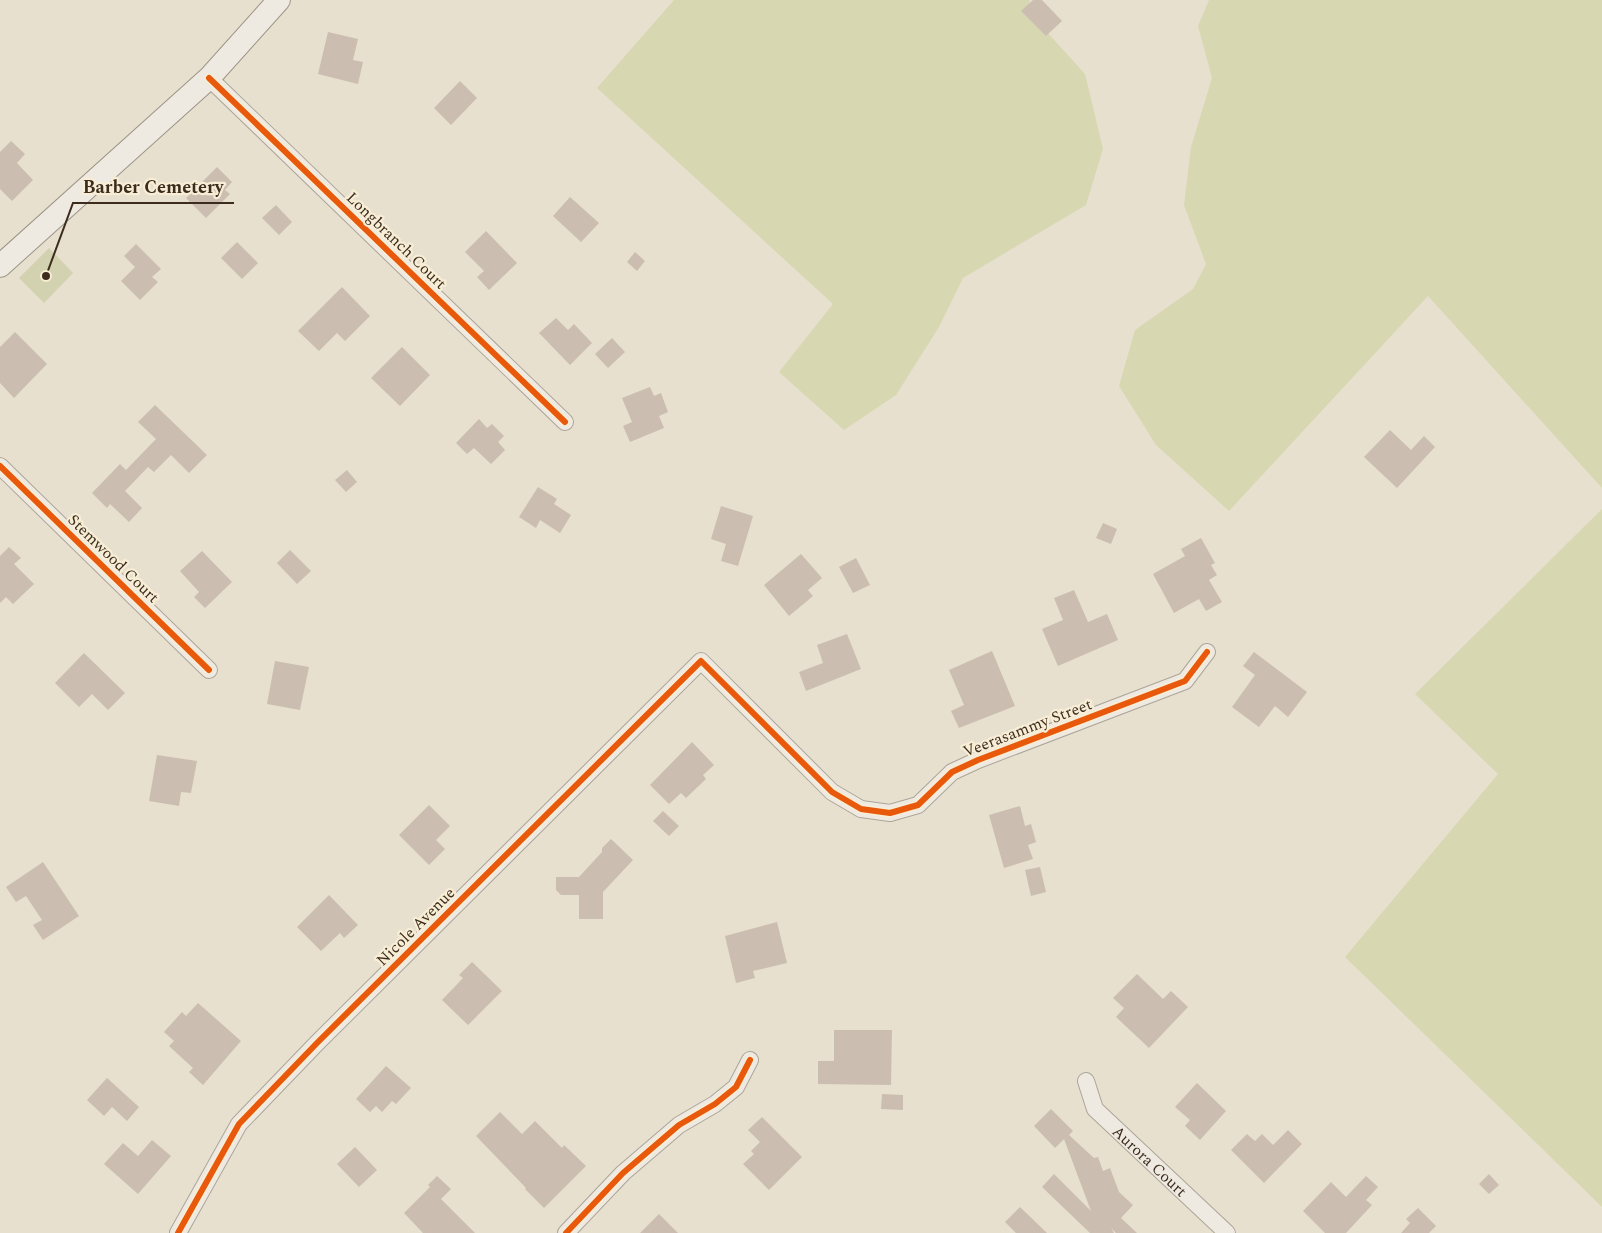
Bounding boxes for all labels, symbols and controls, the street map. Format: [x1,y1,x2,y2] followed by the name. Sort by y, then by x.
[73,170,234,203] callout: Barber Cemetery
[83,174,225,201] text: Barber Cemetery
[341,186,452,295] street label: Longbranch Court
[62,509,165,609] street label: Stemwood Court
[959,692,1096,764] street label: Veerasammy Street
[371,882,461,972] street label: Nicole Avenue
[1106,1120,1193,1203] street label: Aurora Court

